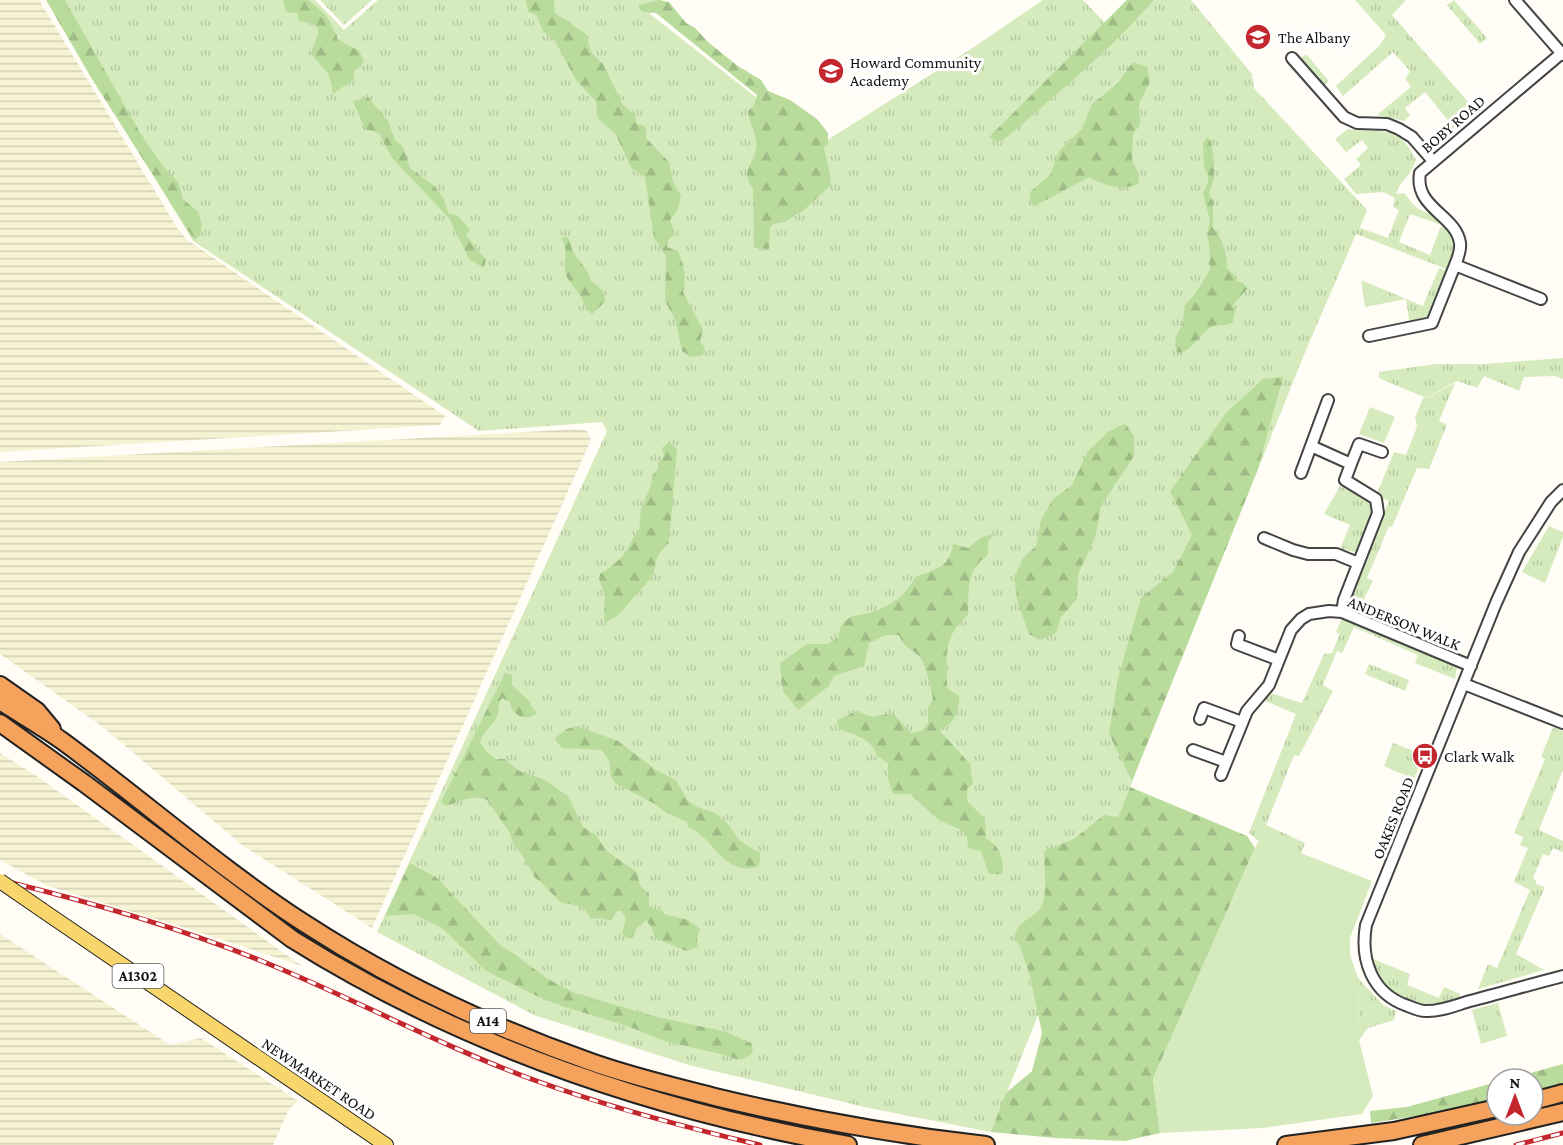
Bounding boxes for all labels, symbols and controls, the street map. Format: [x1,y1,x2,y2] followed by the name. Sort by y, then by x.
[1243,22,1273,52] school or university icon: The Albany
[1278,29,1351,47] place label: The Albany
[850,54,982,90] place label: Howard Community Academy
[816,56,846,86] school or university icon: Howard Community Academy
[1418,92,1488,156] street label: BOBY ROAD
[1345,593,1463,654] street label: ANDERSON WALK
[1410,741,1440,771] bus stop icon: Clark Walk
[1444,748,1515,765] place label: Clark Walk
[1369,774,1417,862] street label: OAKES ROAD
[112,964,164,988] road number: A1302
[470,1009,506,1033] road number: A14
[259,1035,379,1123] street label: NEWMARKET ROAD
[1485,1067,1545,1127] north arrow
[1510,1074,1521,1091] text: N

